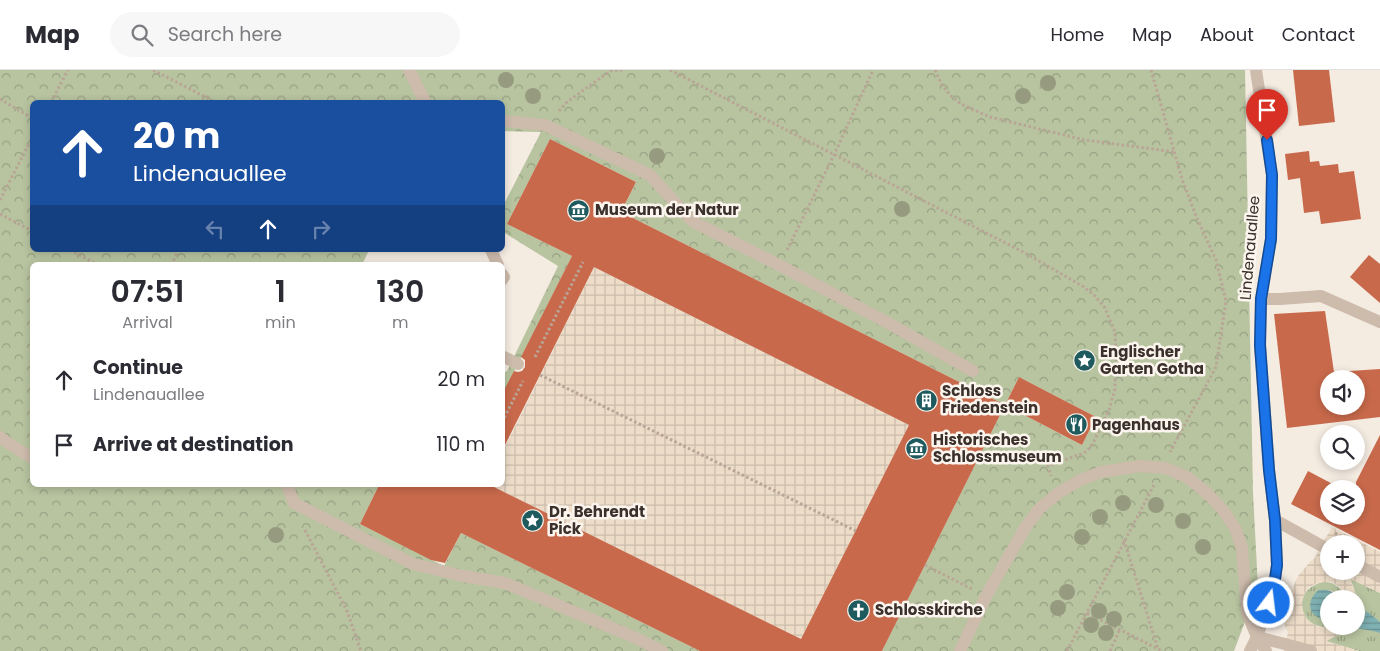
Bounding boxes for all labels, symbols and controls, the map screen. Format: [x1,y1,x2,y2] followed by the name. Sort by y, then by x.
[110,12,460,57] search box
[25,18,80,51] text: Map
[128,21,156,49] icon: search
[168,21,282,48] text: Search here
[1050,22,1104,47] text: Home
[1132,22,1172,47] text: Map
[1200,22,1254,47] text: About
[1282,22,1355,47] text: Contact
[1246,89,1288,140] pin
[1253,96,1281,124] icon: arrive
[133,111,220,160] text: 20 m
[50,120,115,185] icon: ahead
[133,158,287,189] text: Lindenauallee
[1234,195,1265,301] street label: Lindenauallee
[567,198,591,222] museum icon: Museum der Natur
[595,199,739,220] place label: Museum der Natur
[201,215,229,243] icon: left
[254,215,282,243] icon: ahead
[307,215,335,243] icon: right
[111,270,184,313] text: 07:51
[275,270,286,313] text: 1
[376,270,424,313] text: 130
[122,311,173,334] text: Arrival
[265,311,296,334] text: min
[392,311,409,334] text: m
[1100,341,1204,379] place label: Englischer Garten Gotha
[1072,349,1096,373] place icon: Englischer Garten Gotha
[93,354,183,381] text: Continue
[50,366,78,394] icon: ahead
[437,366,485,393] text: 20 m
[1320,370,1365,635] map controls
[1320,370,1365,415] button: sound
[942,380,1038,418] place label: Schloss Friedenstein
[93,383,205,406] text: Lindenauallee
[914,388,938,412] building icon: Schloss Friedenstein
[1064,413,1088,437] restaurant icon: Pagenhaus
[1092,414,1180,435] place label: Pagenhaus
[1320,425,1365,470] button: search
[933,429,1062,467] place label: Historisches Schlossmuseum
[50,431,78,459] icon: arrive
[93,431,294,458] text: Arrive at destination
[436,431,485,458] text: 110 m
[905,437,929,461] museum icon: Historisches Schlossmuseum
[1320,480,1365,525] button: layers
[549,501,645,539] place label: Dr. Behrendt Pick
[521,509,545,533] place icon: Dr. Behrendt Pick
[1320,535,1365,580] button: +
[1242,576,1294,628] position arrow
[1320,590,1365,635] button: −
[847,598,871,622] church icon: Schlosskirche
[875,599,983,620] place label: Schlosskirche

